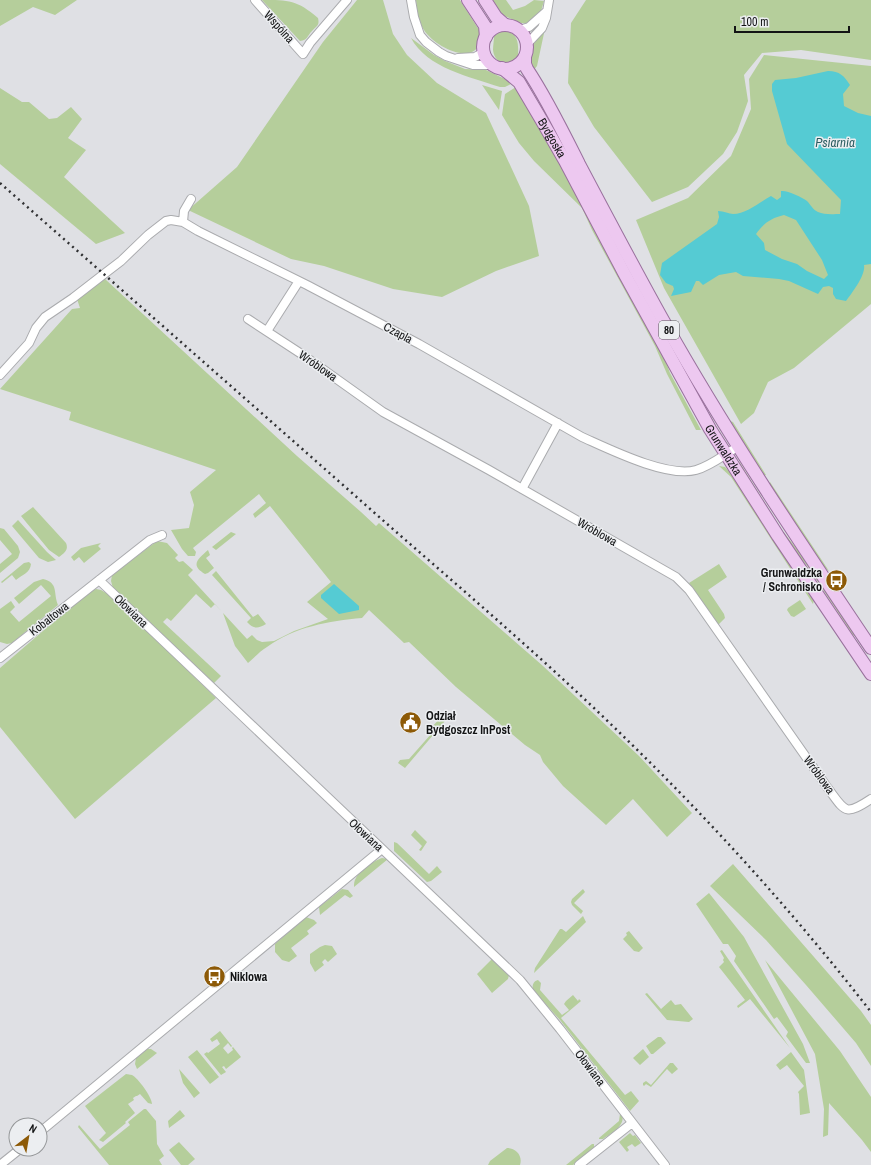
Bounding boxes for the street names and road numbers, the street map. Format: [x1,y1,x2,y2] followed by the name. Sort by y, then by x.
[260,7,298,47] street label: Wspólna
[534,115,570,161] street label: Bydgoska
[381,319,416,347] street label: Czapla
[659,321,679,339] road number: 80
[296,347,341,385] street label: Wróblowa
[701,422,746,479] street label: Grunwaldzka
[574,514,620,550] street label: Wróblowa
[110,591,152,632] street label: Ołowiana
[26,598,72,639] street label: Kobaltowa
[800,753,839,798] street label: Wróblowa
[345,815,387,855] street label: Ołowiana
[571,1047,609,1090] street label: Ołowiana

